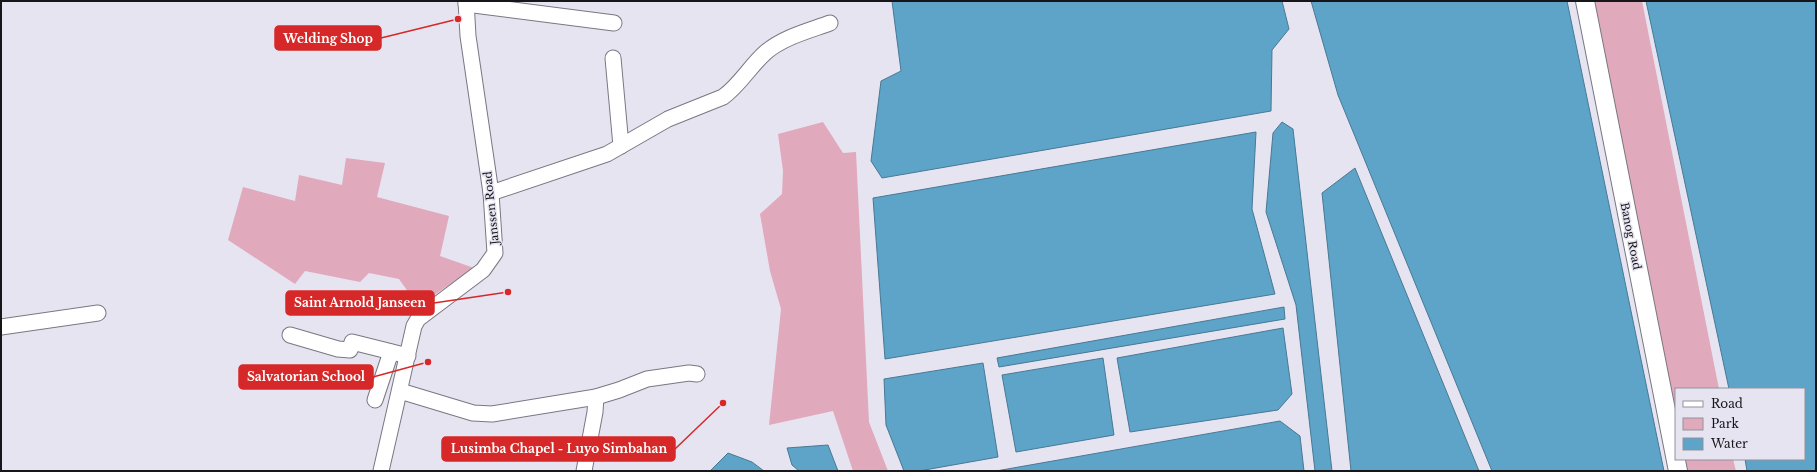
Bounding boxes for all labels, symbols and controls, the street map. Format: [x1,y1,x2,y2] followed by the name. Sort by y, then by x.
[275,26,381,50] callout: Welding Shop
[282,31,373,46] text: Welding Shop
[480,170,502,247] street label: Janssen Road
[1618,201,1644,271] street label: Banog Road
[286,291,434,315] callout: Saint Arnold Janseen
[294,295,426,310] text: Saint Arnold Janseen
[239,365,373,389] callout: Salvatorian School
[247,369,366,384] text: Salvatorian School
[1675,388,1805,460] legend
[1711,396,1743,411] text: Road
[1711,416,1739,431] text: Park
[1710,436,1748,451] text: Water
[442,437,675,461] callout: Lusimba Chapel - Luyo Simbahan
[451,441,667,456] text: Lusimba Chapel - Luyo Simbahan

